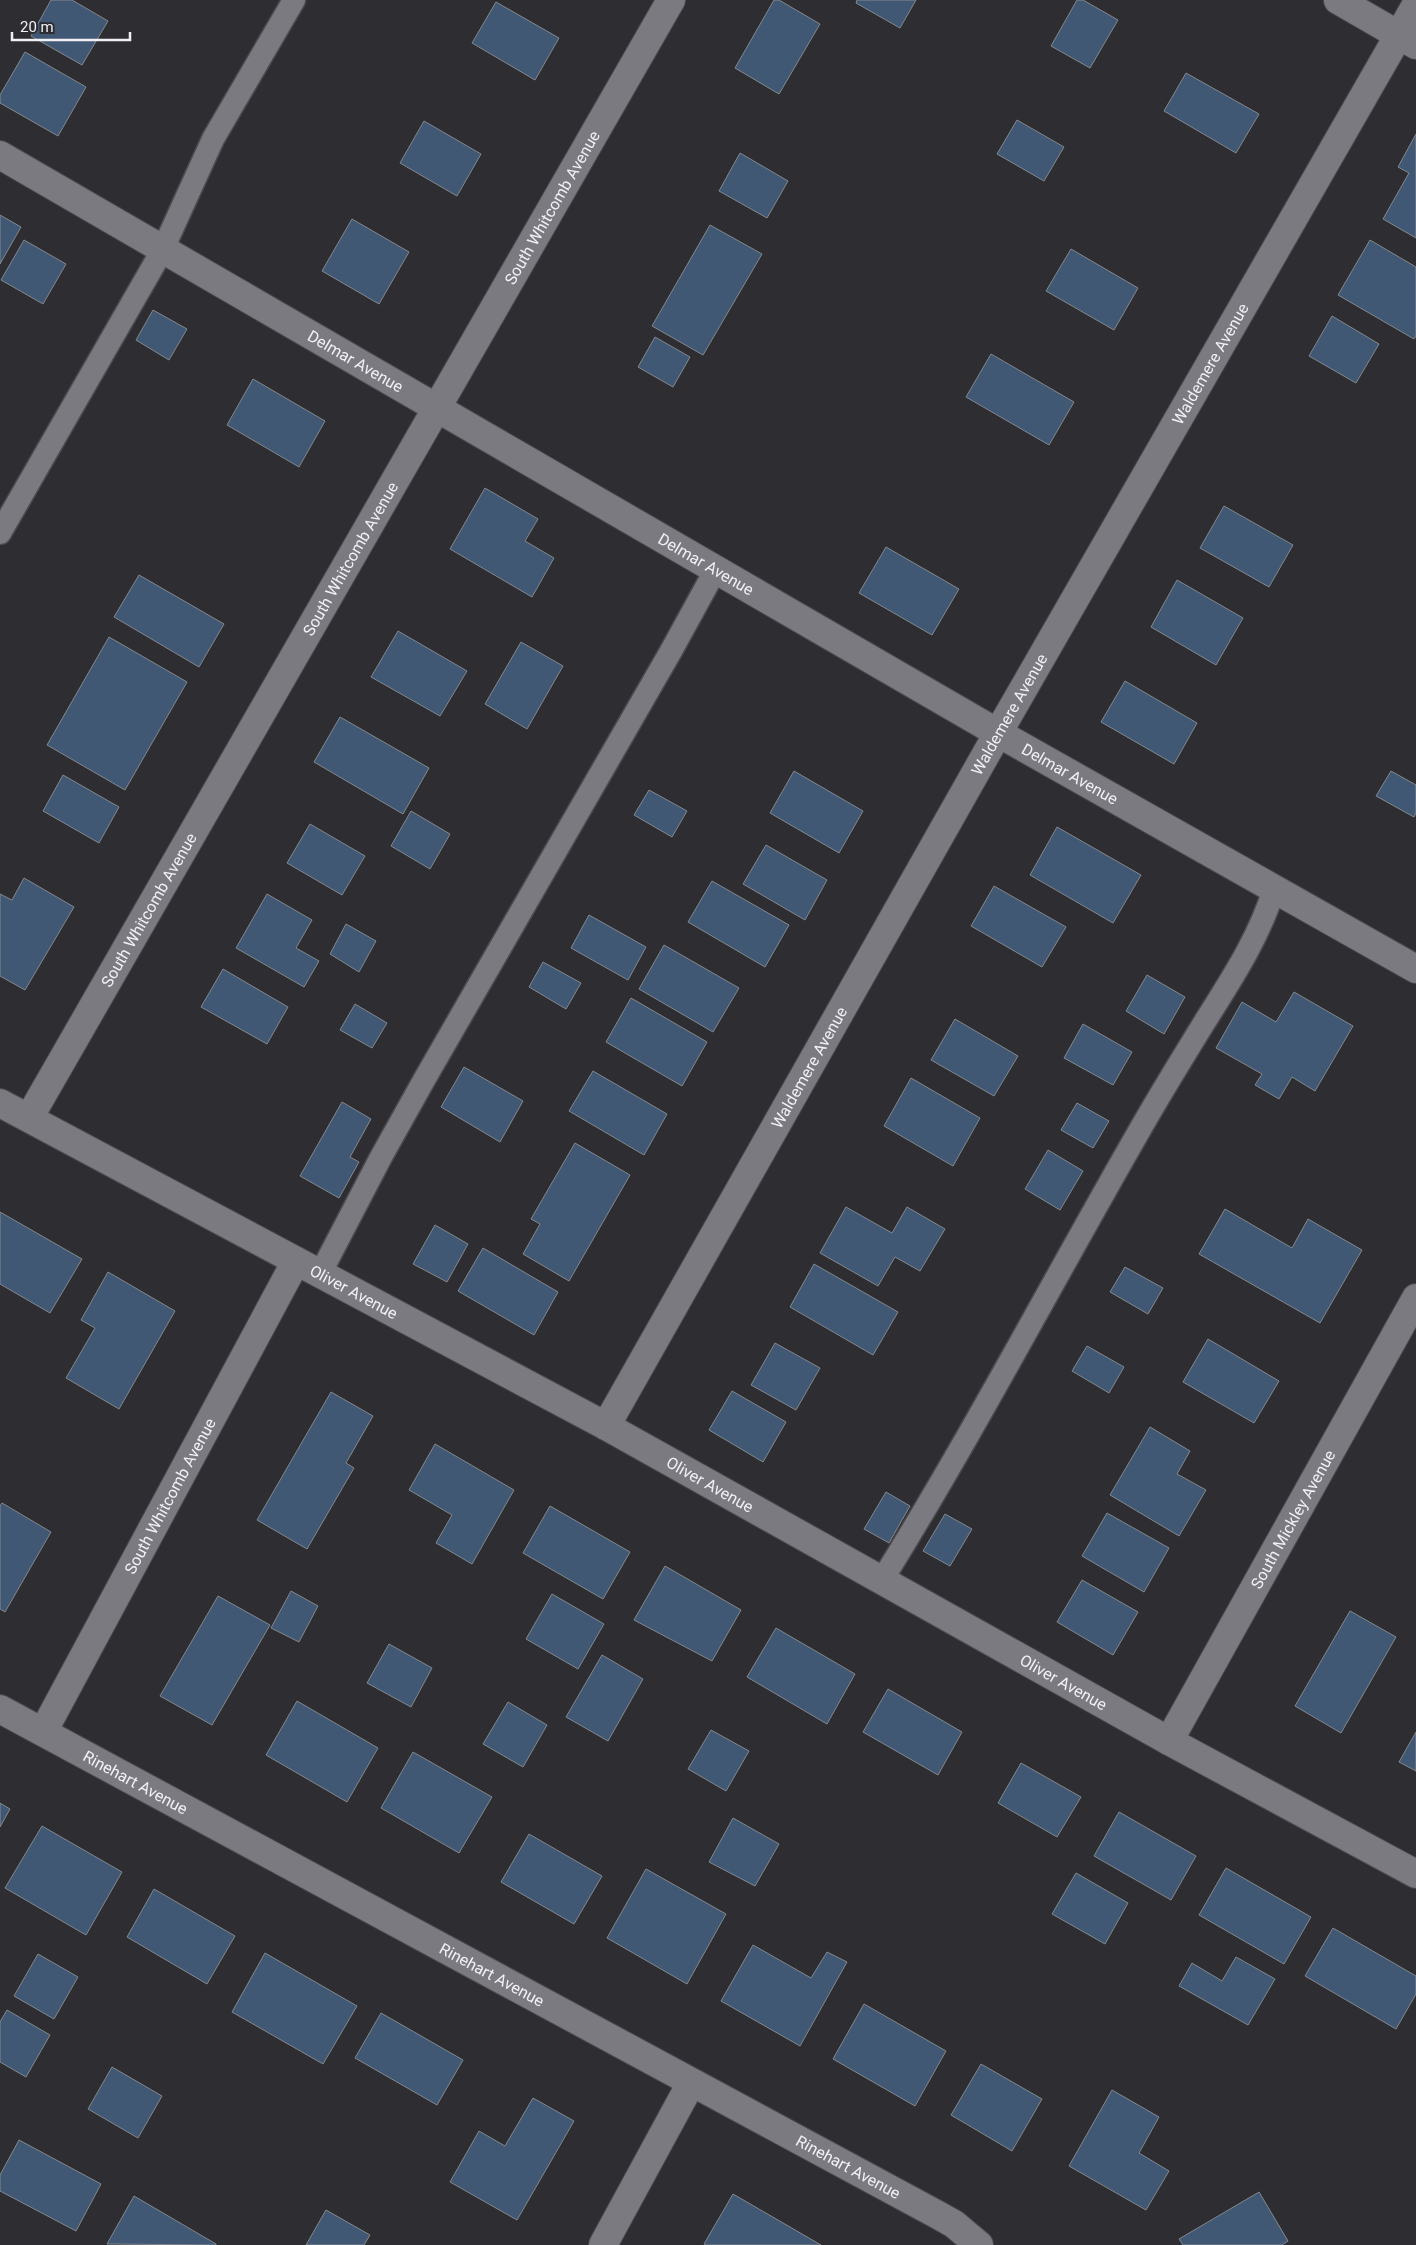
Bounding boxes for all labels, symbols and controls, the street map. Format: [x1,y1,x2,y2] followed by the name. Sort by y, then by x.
[12,10,130,42] scale bar
[20,18,54,36] text: 20 m
[501,127,604,288] street label: South Whitcomb Avenue
[1168,300,1253,428] street label: Waldemere Avenue
[304,326,407,397] street label: Delmar Avenue
[299,479,402,639] street label: South Whitcomb Avenue
[655,529,757,600] street label: Delmar Avenue
[967,650,1052,778] street label: Waldemere Avenue
[1018,739,1121,809] street label: Delmar Avenue
[97,830,201,990] street label: South Whitcomb Avenue
[767,1003,851,1132] street label: Waldemere Avenue
[307,1261,401,1323] street label: Oliver Avenue
[121,1415,220,1577] street label: South Whitcomb Avenue
[1247,1447,1339,1592] street label: South Mickley Avenue
[663,1453,757,1517] street label: Oliver Avenue
[1016,1651,1110,1714] street label: Oliver Avenue
[80,1747,191,1818] street label: Rinehart Avenue
[436,1939,547,2011] street label: Rinehart Avenue
[793,2131,904,2203] street label: Rinehart Avenue

